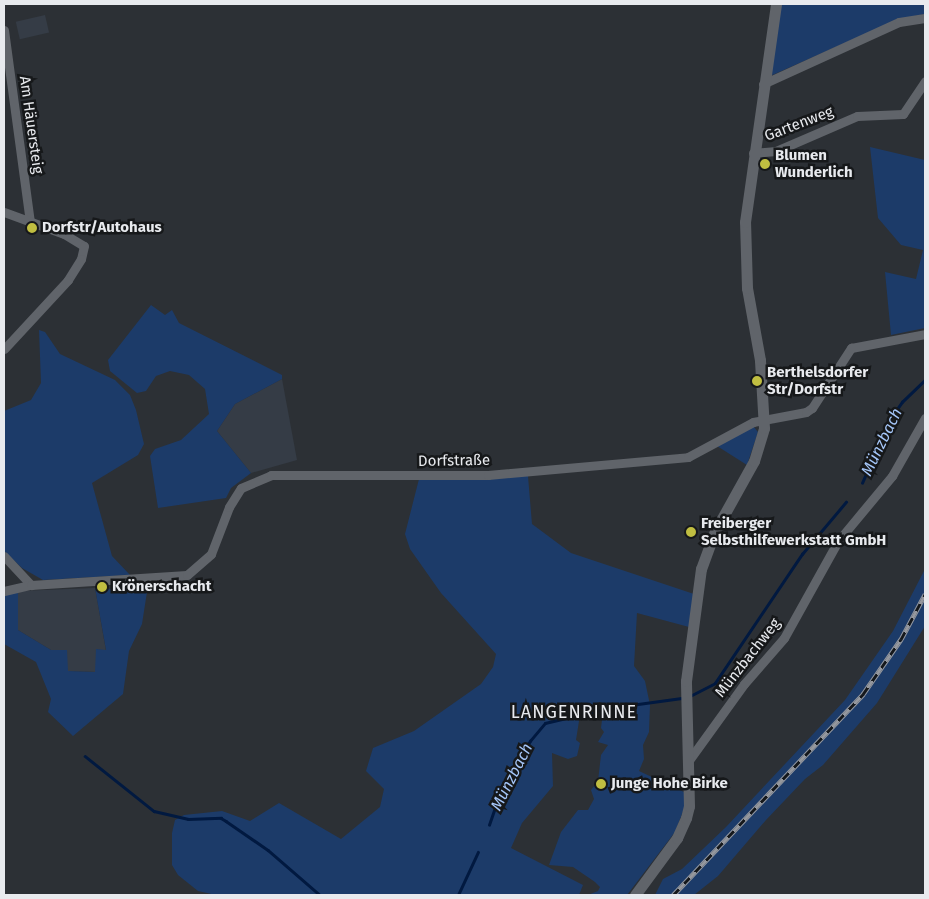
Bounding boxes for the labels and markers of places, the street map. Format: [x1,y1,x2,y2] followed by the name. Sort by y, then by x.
[775,146,853,181] place label: Blumen Wunderlich
[759,158,771,170] marker: Blumen Wunderlich
[42,219,162,237] place label: Dorfstr/Autohaus
[26,222,38,234] marker: Dorfstr/Autohaus
[767,363,868,398] place label: Berthelsdorfer Str/Dorfstr
[751,375,763,387] marker: Berthelsdorfer Str/Dorfstr
[701,514,886,549] place label: Freiberger Selbsthilfewerkstatt GmbH
[685,526,697,538] marker: Freiberger Selbsthilfewerkstatt GmbH
[112,578,212,596] place label: Krönerschacht
[96,581,108,593] marker: Krönerschacht
[611,775,728,793] place label: Junge Hohe Birke
[595,778,607,790] marker: Junge Hohe Birke

